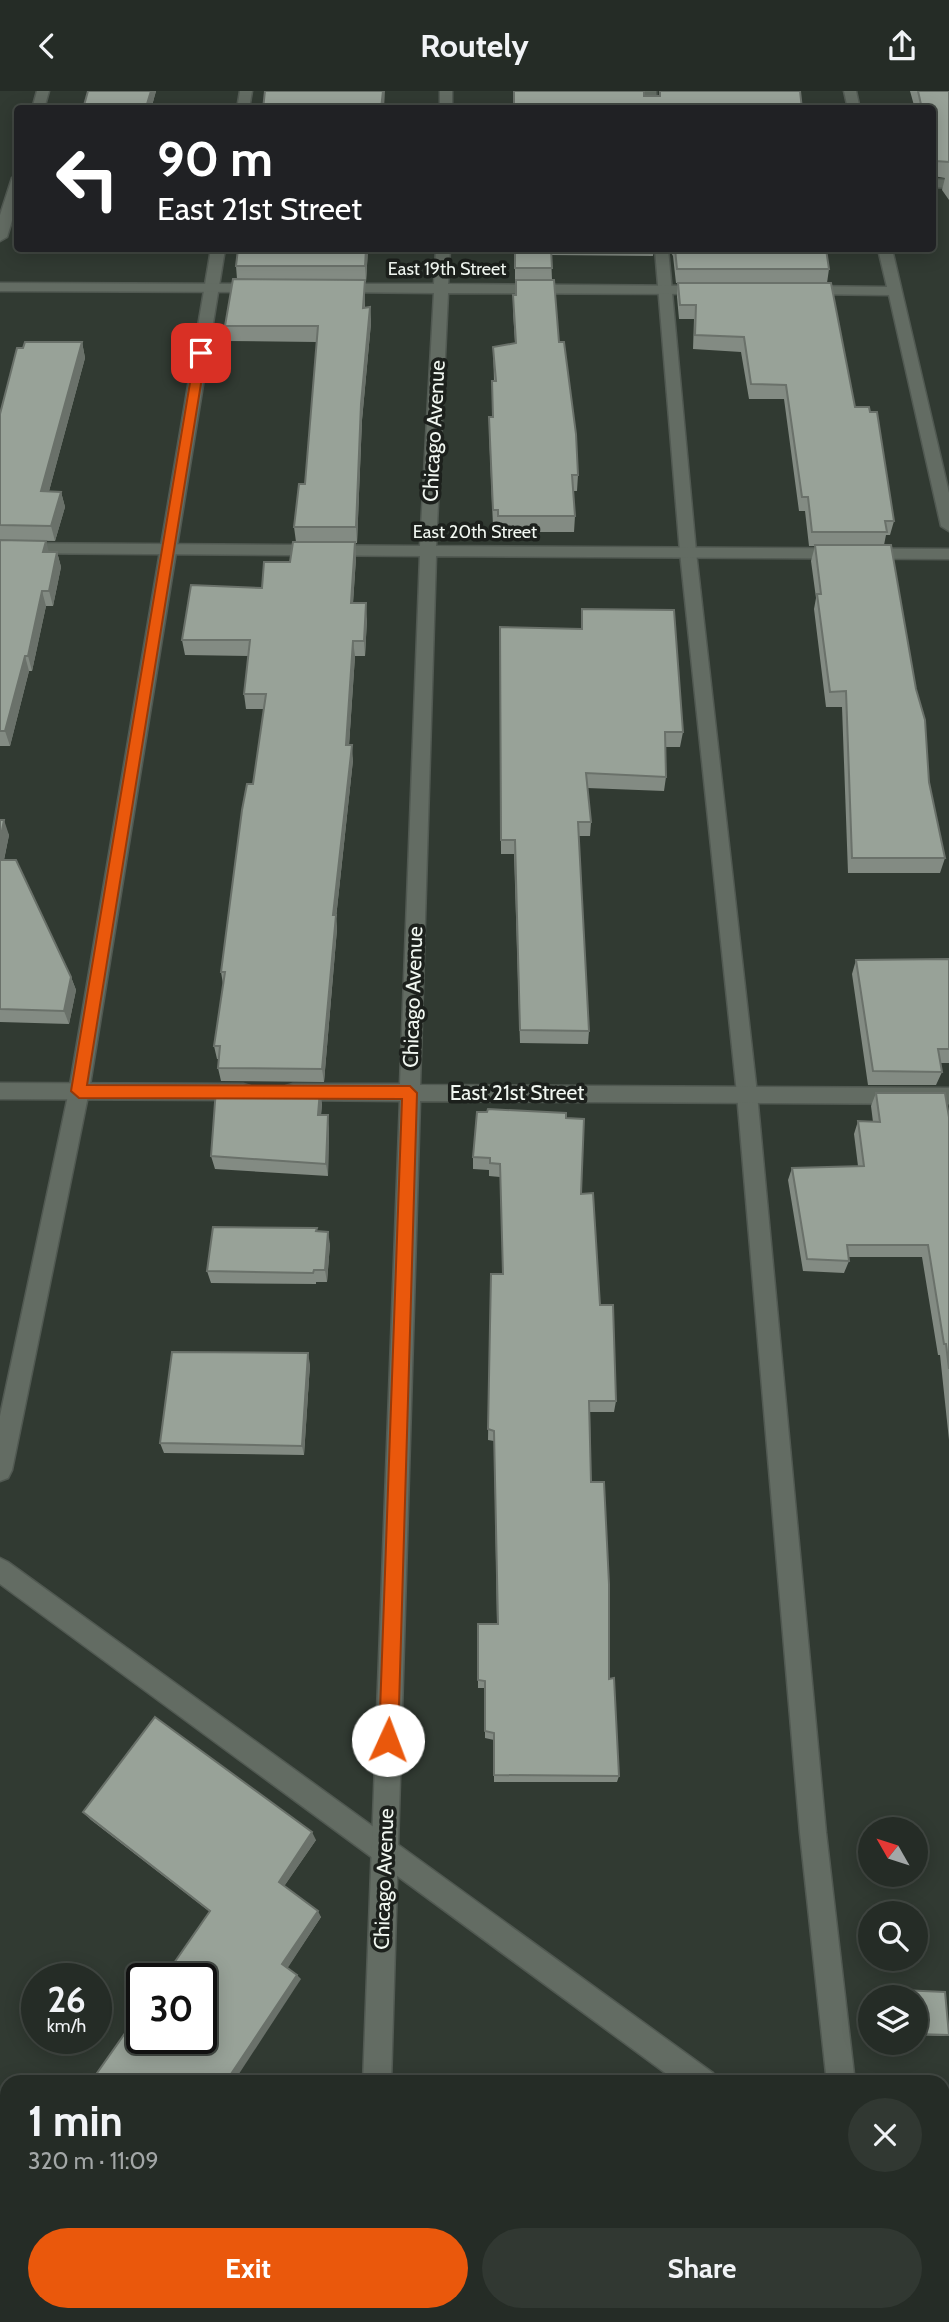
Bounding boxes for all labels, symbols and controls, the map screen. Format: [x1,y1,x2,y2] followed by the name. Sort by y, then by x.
[420,26,529,65] text: Routely
[28,27,66,65] icon: back
[883,27,921,65] icon: share
[157,129,273,188] text: 90 m
[42,133,133,224] icon: left
[157,189,362,228] text: East 21st Street
[388,258,506,280] street label: East 19th Street
[171,323,231,383] pin
[182,334,220,372] icon: arrive
[417,359,450,502] street label: Chicago Avenue
[413,521,537,543] street label: East 20th Street
[398,925,427,1068] street label: Chicago Avenue
[450,1080,584,1105] street label: East 21st Street
[351,1703,425,1777] position arrow
[369,1807,398,1950] street label: Chicago Avenue
[858,1817,928,1887] north arrow
[858,1817,928,2055] map controls
[858,1901,928,1971] button: search
[126,1963,217,2054] speed limit sign: 30
[47,1978,86,2021] text: 26
[858,1985,928,2055] button: layers
[47,2015,86,2037] text: km/h
[28,2095,123,2147] text: 1 min
[848,2098,922,2172] button: close
[28,2147,159,2175] text: 320 m · 11:09
[28,2228,468,2308] button: Exit
[482,2228,922,2308] button: Share

